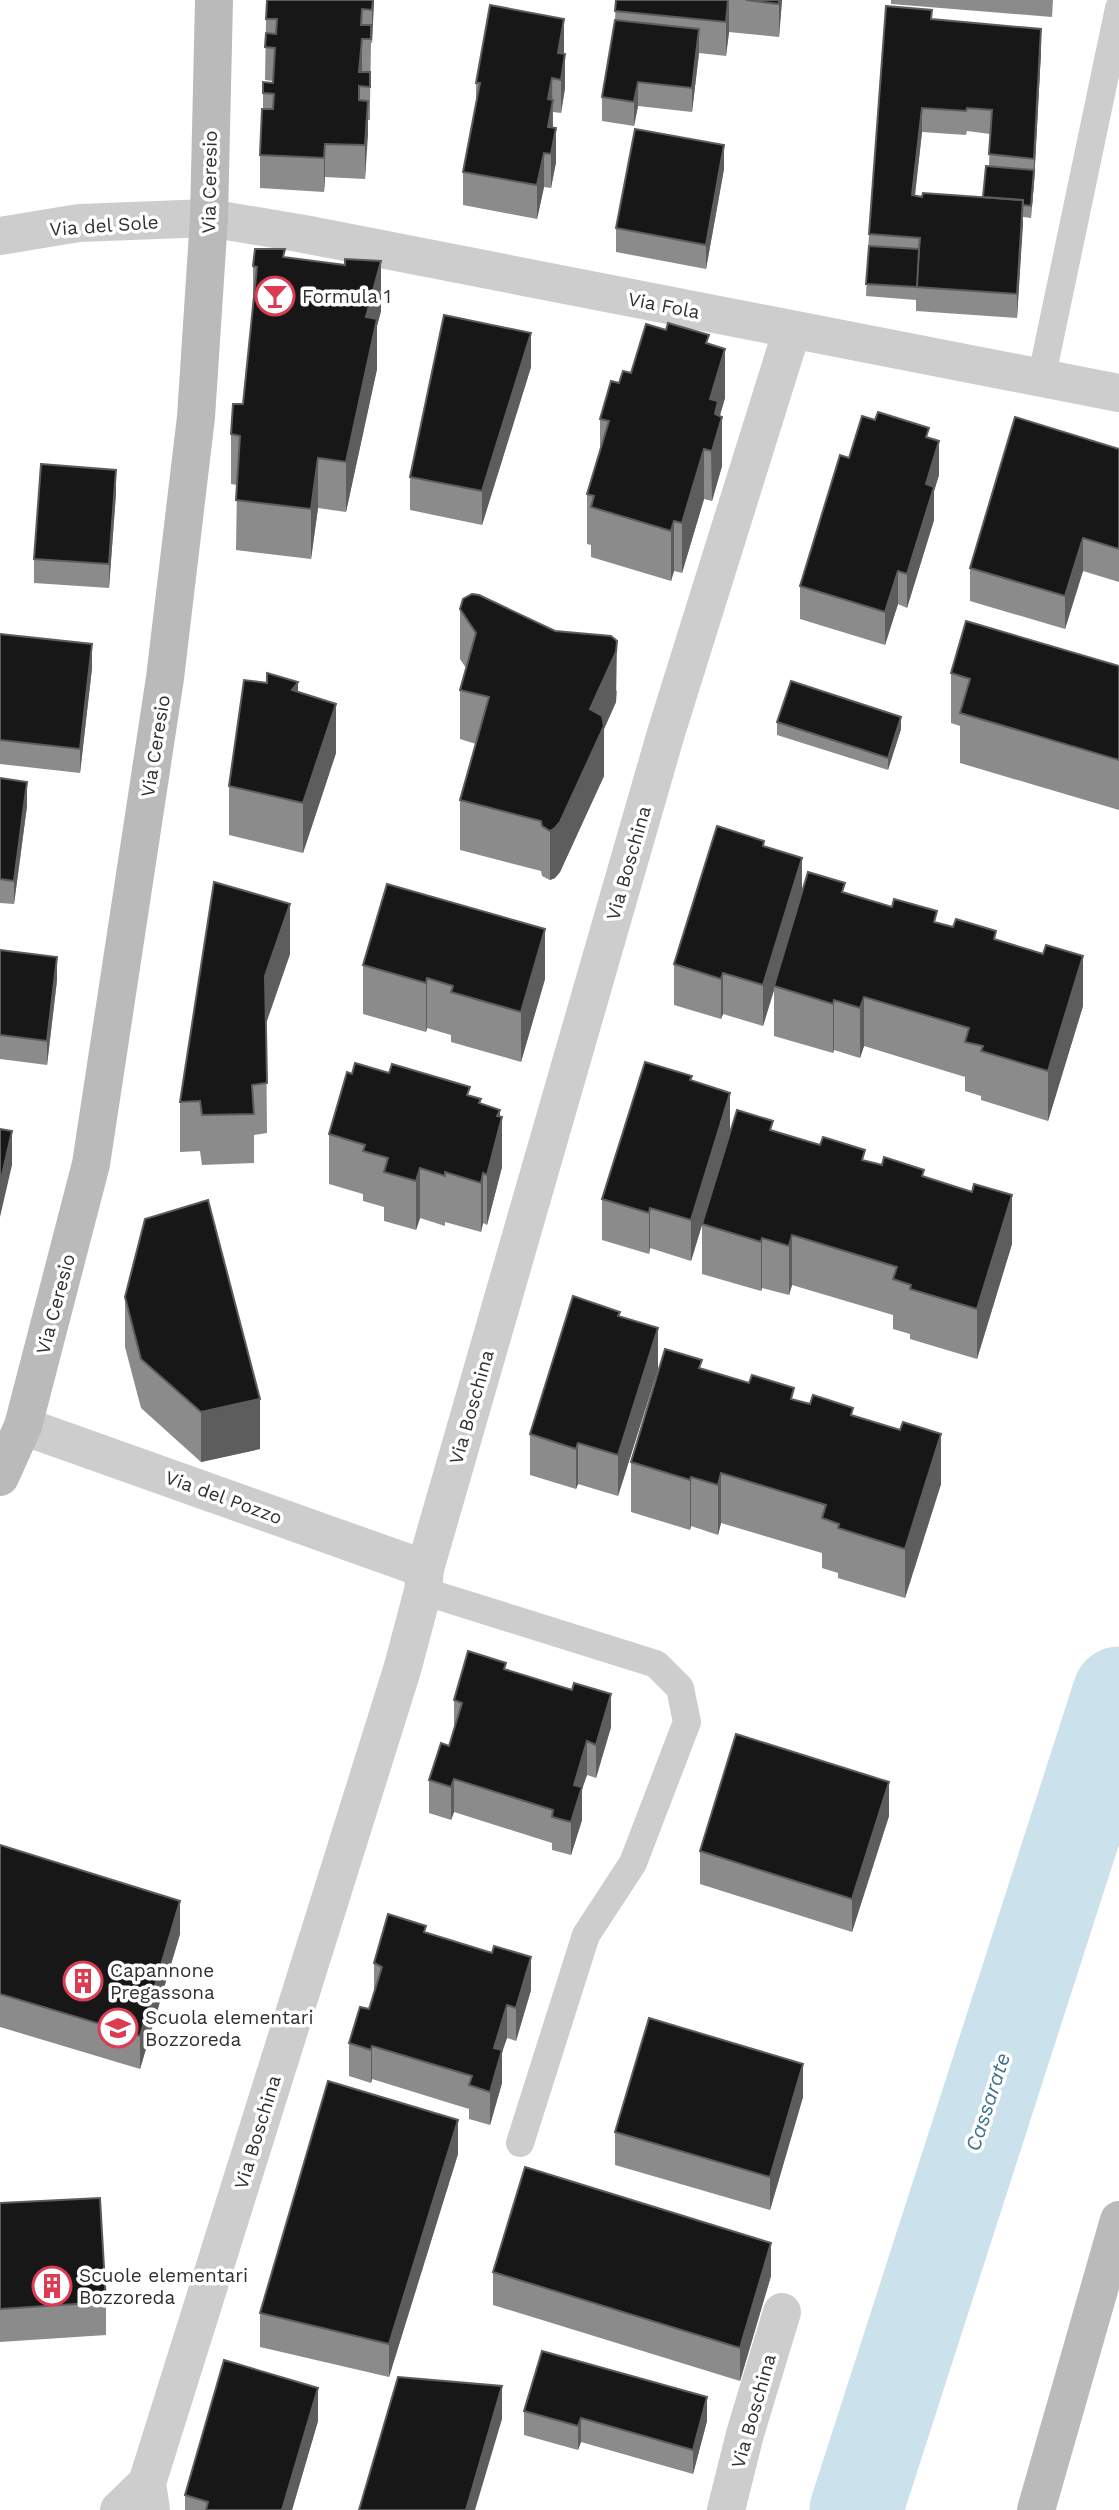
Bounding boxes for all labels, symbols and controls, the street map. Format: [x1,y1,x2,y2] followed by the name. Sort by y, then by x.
[197,130,222,234] street label: Via Ceresio
[49,210,159,241] street label: Via del Sole
[254,275,296,317] bar icon: Formula 1
[302,285,391,308] place label: Formula 1
[626,287,702,324] street label: Via Fola
[136,693,175,799] street label: Via Ceresio
[601,803,656,923] street label: Via Boschina
[31,1251,80,1357] street label: Via Ceresio
[444,1347,499,1467] street label: Via Boschina
[162,1466,285,1529] street label: Via del Pozzo
[110,1959,215,2004] place label: Capannone Pregassona
[62,1960,104,2002] building icon: Capannone Pregassona
[145,2006,314,2051] place label: Scuola elementari Bozzoreda
[97,2007,139,2049] school or university icon: Scuola elementari Bozzoreda
[960,2049,1015,2154] water label: Cassarate
[229,2072,286,2192] street label: Via Boschina
[79,2264,248,2309] place label: Scuole elementari Bozzoreda
[31,2265,73,2307] building icon: Scuole elementari Bozzoreda
[726,2351,781,2471] street label: Via Boschina

